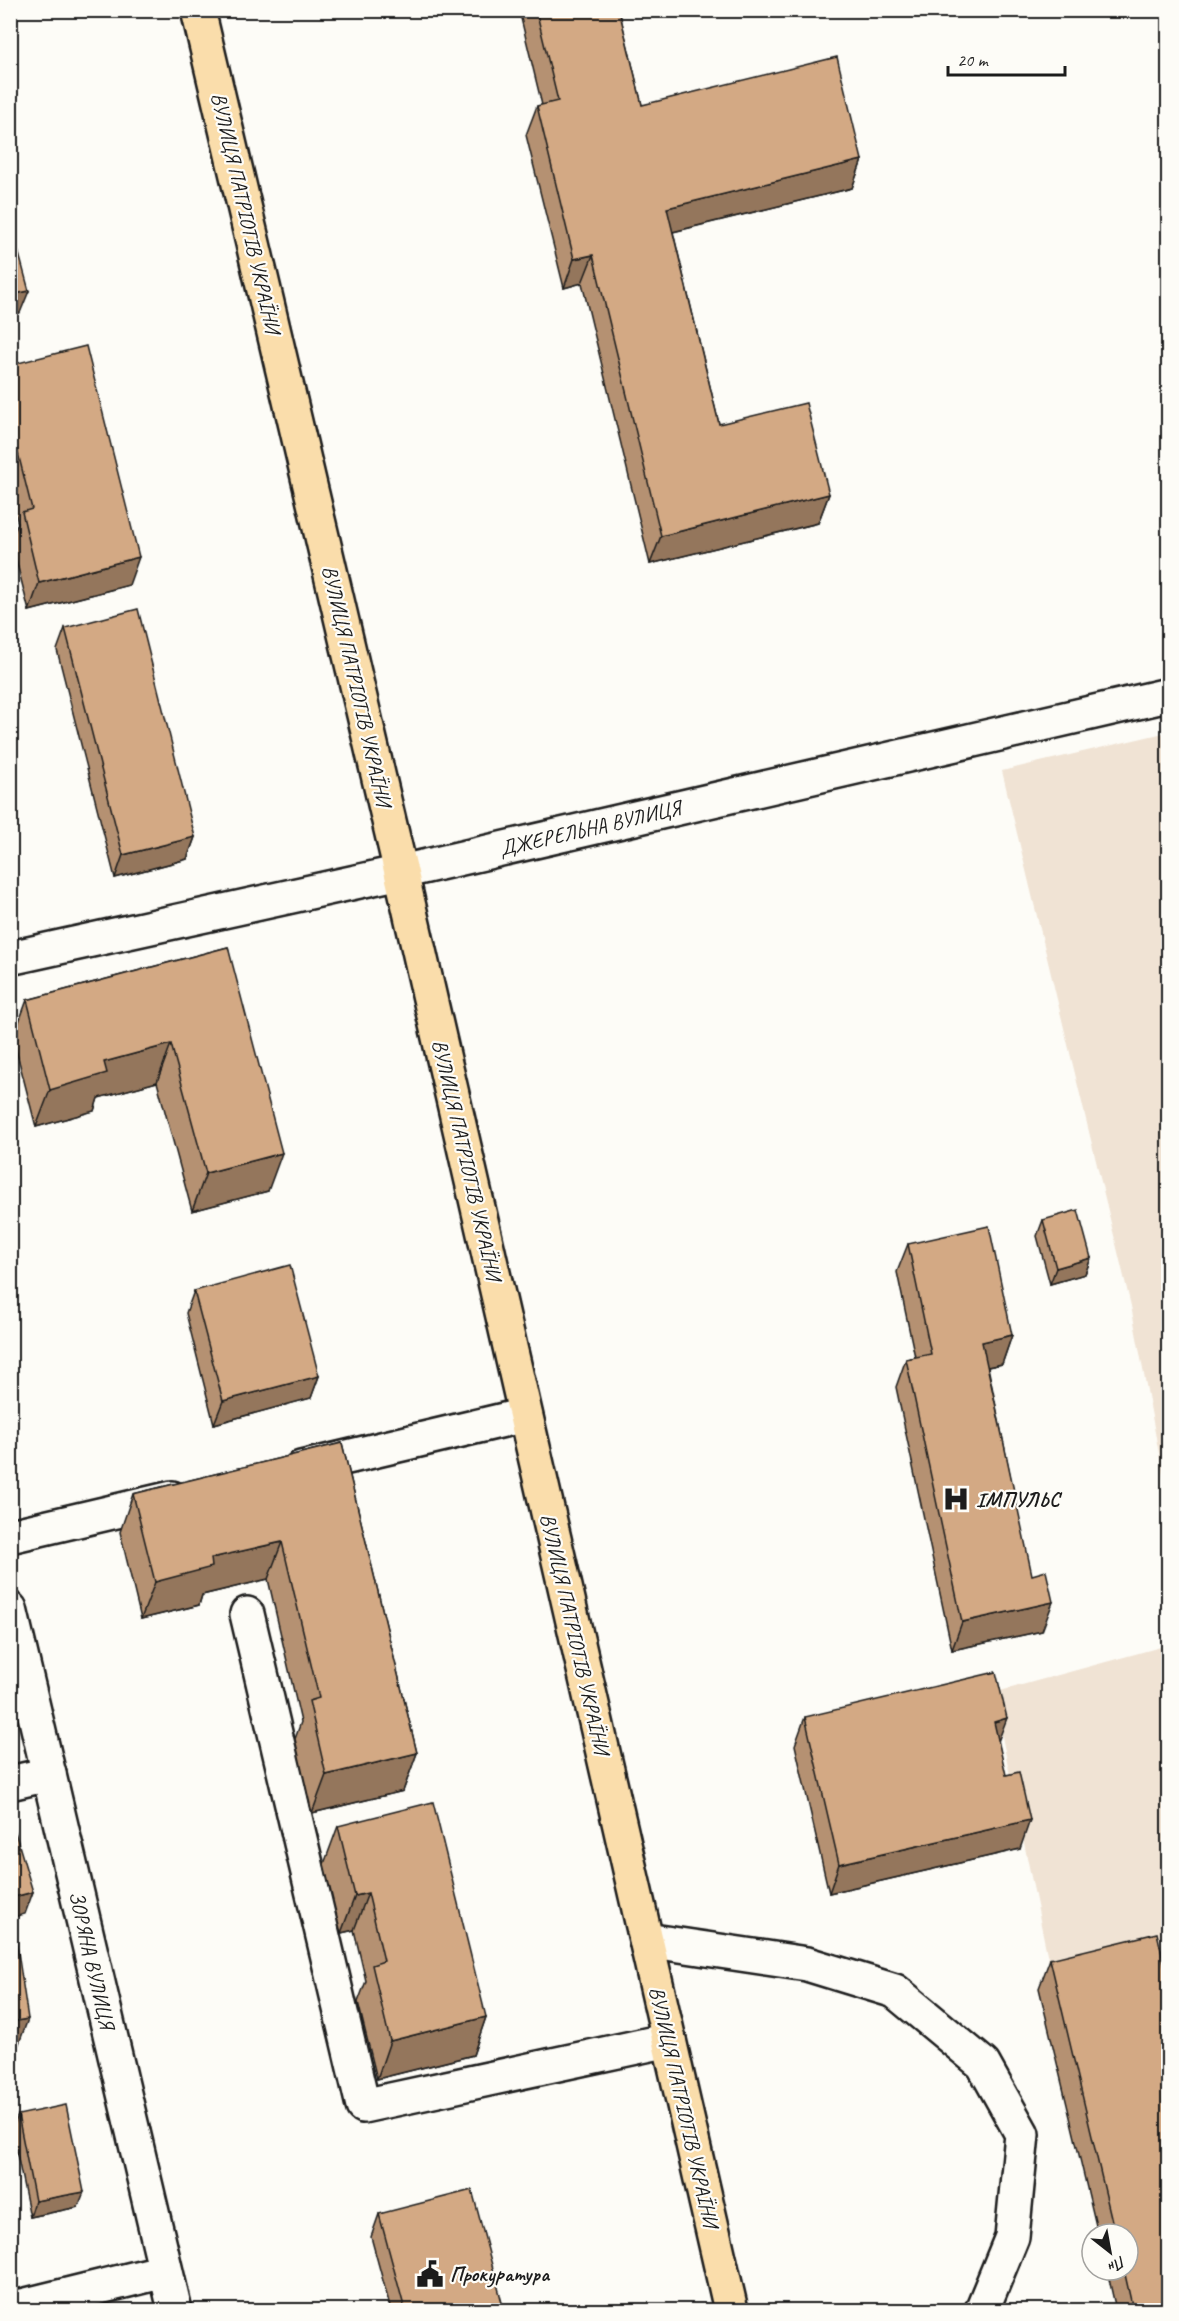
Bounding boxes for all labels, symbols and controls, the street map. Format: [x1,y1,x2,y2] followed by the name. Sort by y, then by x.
[948,39,1065,77] scale bar
[957,49,990,71] text: 20 m
[206,90,287,340] street label: ВУЛИЦЯ ПАТРІОТІВ УКРАЇНИ
[317,563,398,813] street label: ВУЛИЦЯ ПАТРІОТІВ УКРАЇНИ
[497,794,686,862] street label: ДЖЕРЕЛЬНА ВУЛИЦЯ
[427,1037,508,1287] street label: ВУЛИЦЯ ПАТРІОТІВ УКРАЇНИ
[941,1484,971,1514] hospital icon: ІМПУЛЬС
[976,1486,1063,1512] place label: ІМПУЛЬС
[535,1511,616,1761] street label: ВУЛИЦЯ ПАТРІОТІВ УКРАЇНИ
[63,1888,121,2034] street label: ЗОРЯНА ВУЛИЦЯ
[644,1984,725,2234] street label: ВУЛИЦЯ ПАТРІОТІВ УКРАЇНИ
[1080,2222,1140,2282] north arrow
[1104,2251,1130,2277] text: Пн
[415,2259,445,2289] public building icon: Прокуратура
[450,2261,551,2288] place label: Прокуратура

